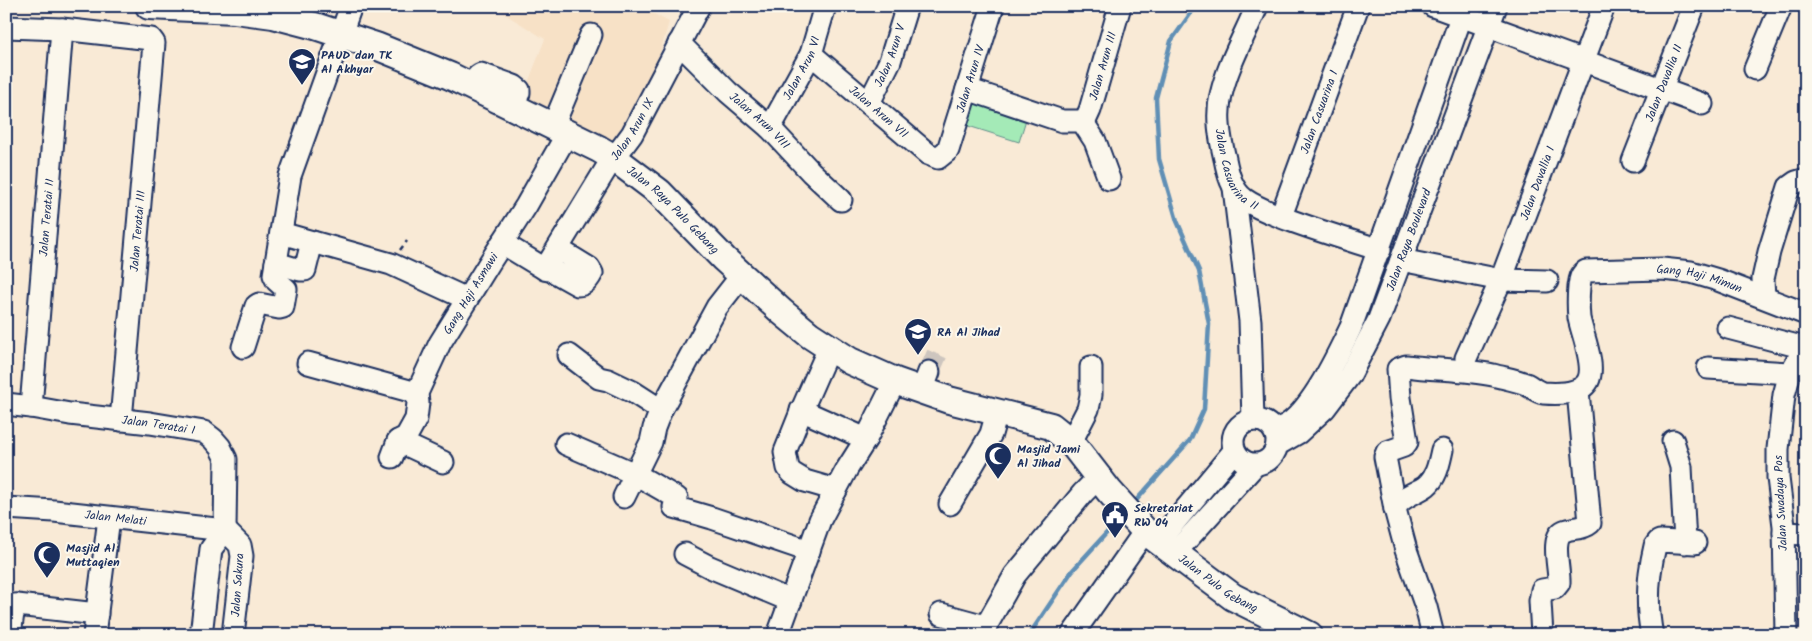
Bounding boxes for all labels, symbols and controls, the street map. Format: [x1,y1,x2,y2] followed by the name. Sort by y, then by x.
[869,20,911,90] street label: Jalan Arun V
[1084,29,1122,102] street label: Jalan Arun III
[778,34,825,104] street label: Jalan Arun VI
[951,41,990,115] street label: Jalan Arun IV
[1640,41,1688,124] street label: Jalan Davallia II
[321,46,393,79] place label: PAUD dan TK Al Akhyar
[287,47,317,86] school or university icon: PAUD dan TK Al Akhyar
[1295,67,1343,156] street label: Jalan Casuarina I
[845,81,913,143] street label: Jalan Arun VII
[725,88,795,154] street label: Jalan Arun VIII
[606,94,659,165] street label: Jalan Arun IX
[1210,128,1262,216] street label: Jalan Casuarina II
[1515,143,1560,223] street label: Jalan Davallia I
[622,161,724,259] street label: Jalan Raya Pulo Gebang
[34,178,59,257] street label: Jalan Teratai II
[1381,185,1437,294] street label: Jalan Raya Boulevard
[125,189,151,272] street label: Jalan Teratai III
[438,248,504,338] street label: Gang Haji Asmawi
[1656,259,1745,298] street label: Gang Haji Mimun
[903,317,933,356] school or university icon: RA Al Jihad
[937,323,1001,342] place label: RA Al Jihad
[121,410,197,440] street label: Jalan Teratai I
[1017,440,1081,473] place label: Masjid Jami Al Jihad
[983,441,1013,480] mosque icon: Masjid Jami Al Jihad
[1769,455,1793,551] street label: Jalan Swadaya Pos
[1134,499,1194,532] place label: Sekretariat RW 04
[1100,500,1130,539] public building icon: Sekretariat RW 04
[84,505,149,531] street label: Jalan Melati
[66,539,120,572] place label: Masjid Al Muttaqien
[32,540,62,579] mosque icon: Masjid Al Muttaqien
[1174,550,1262,618] street label: Jalan Pulo Gebang
[226,552,250,618] street label: Jalan Sakura

